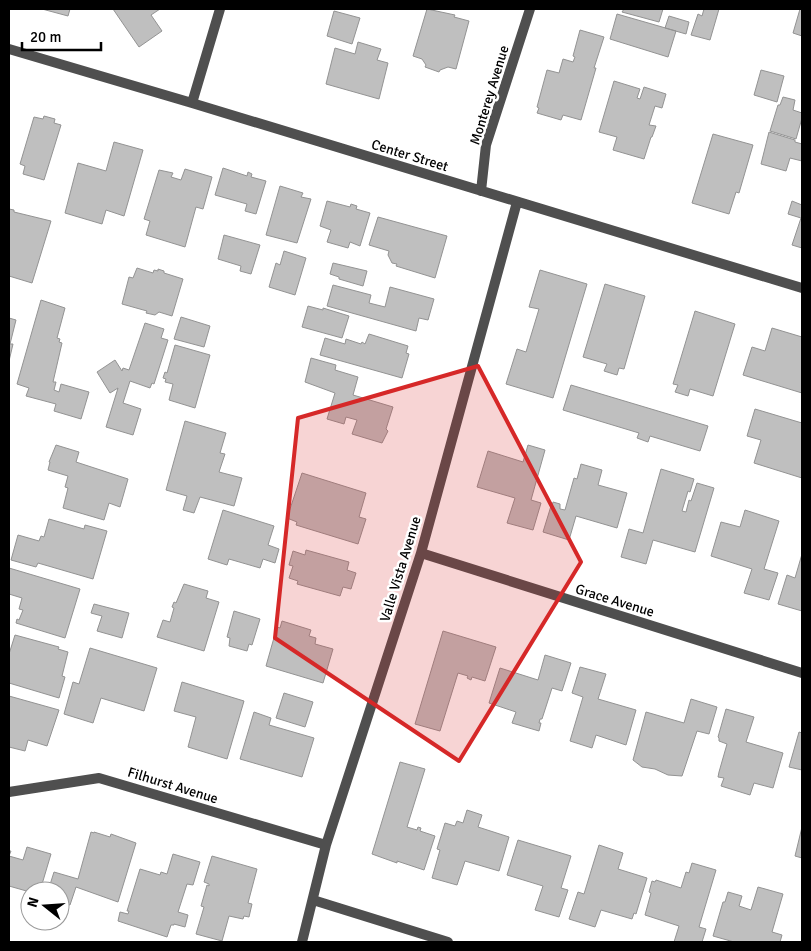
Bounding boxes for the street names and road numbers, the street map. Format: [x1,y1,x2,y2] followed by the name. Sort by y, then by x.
[466,43,513,147] street label: Monterey Avenue
[369,136,450,175] street label: Center Street
[376,514,425,624] street label: Valle Vista Avenue
[573,580,656,621] street label: Grace Avenue
[126,764,220,807] street label: Filhurst Avenue

